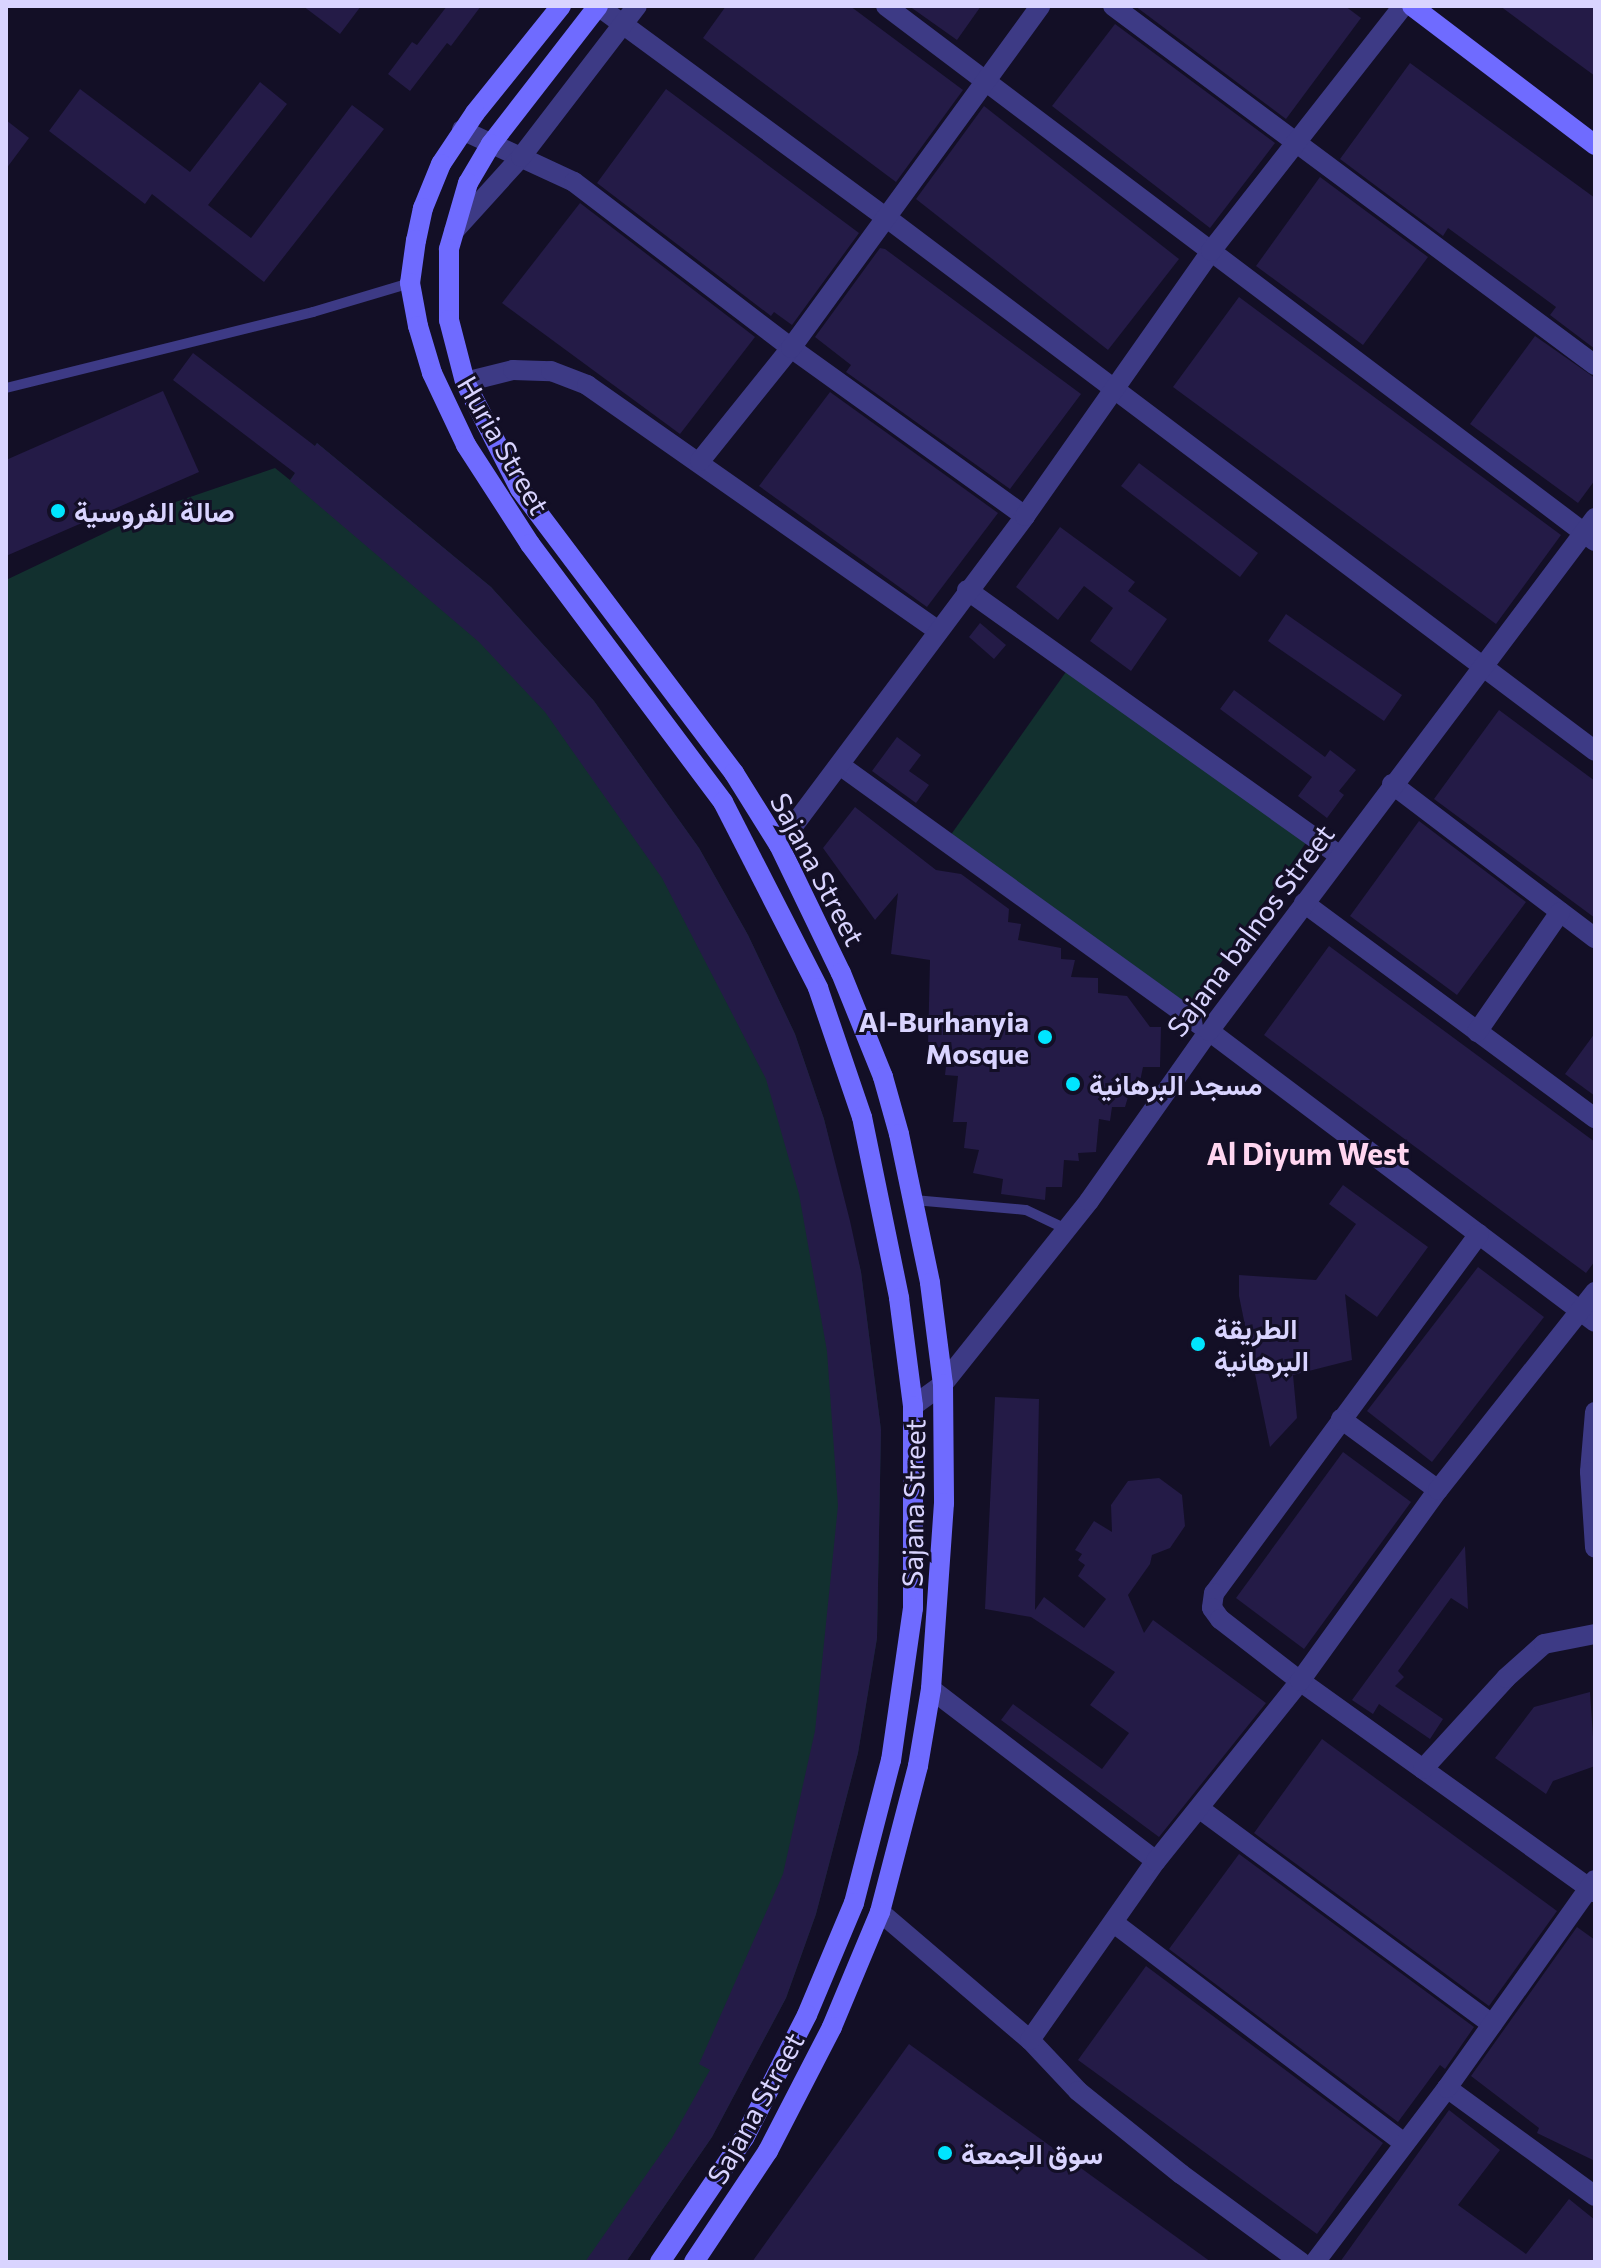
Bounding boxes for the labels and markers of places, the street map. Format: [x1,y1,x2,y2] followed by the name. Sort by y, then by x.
[74,494,235,528] place label: صالة الفروسية
[49,502,67,520] marker: صالة الفروسية
[859,1004,1029,1070] place label: Al-Burhanyia Mosque
[1036,1028,1054,1046] marker: Al-Burhanyia Mosque
[1089,1067,1262,1101] place label: مسجد البرهانية
[1064,1075,1082,1093] marker: مسجد البرهانية
[1214,1311,1309,1377] place label: الطريقة البرهانية
[1189,1335,1207,1353] marker: الطريقة البرهانية
[961,2136,1103,2170] place label: سوق الجمعة
[936,2144,954,2162] marker: سوق الجمعة

